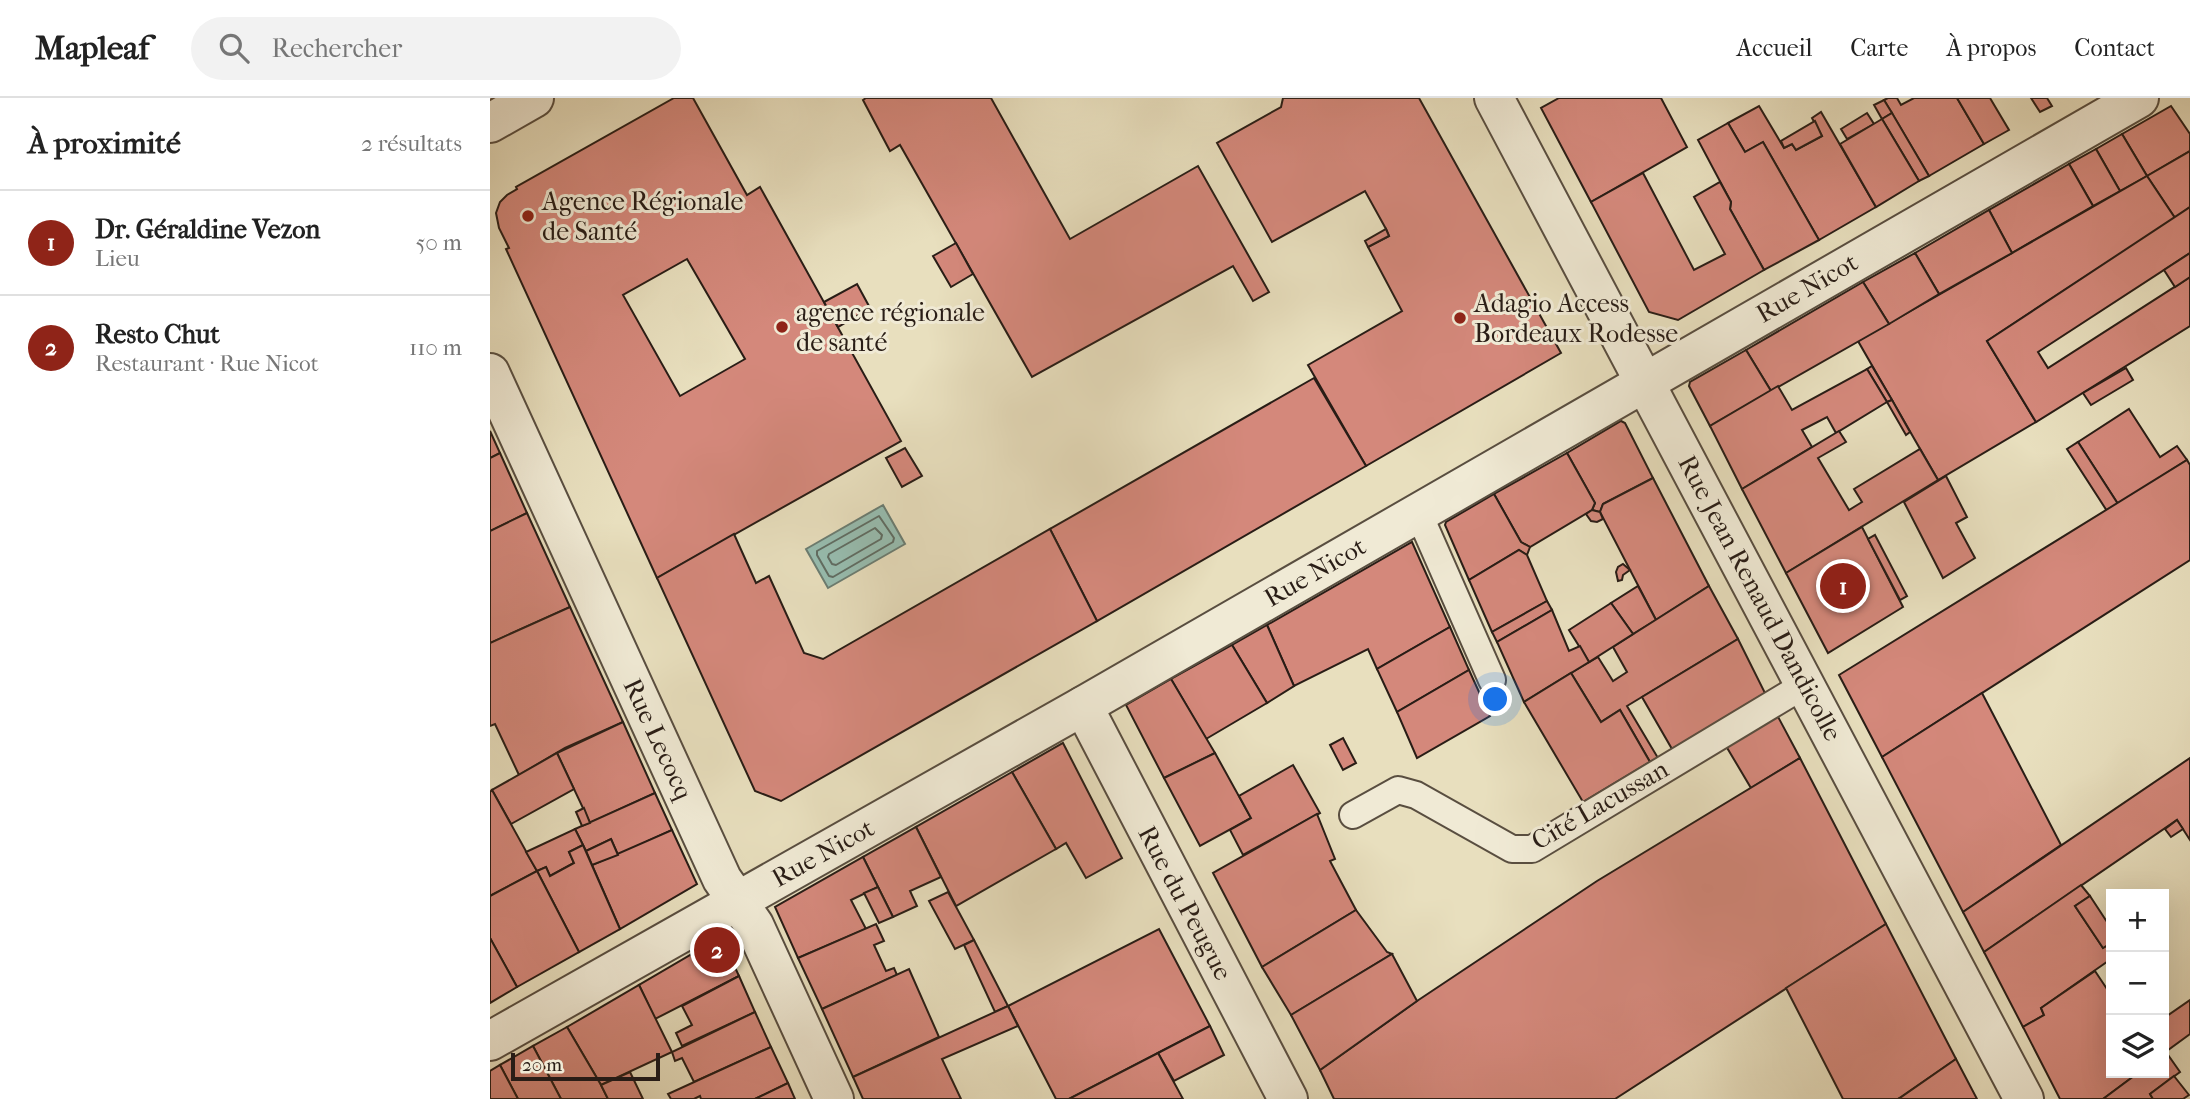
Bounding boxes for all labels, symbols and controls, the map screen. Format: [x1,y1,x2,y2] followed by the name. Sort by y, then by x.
[191,17,681,80] search box
[35,29,149,68] text: Mapleaf
[215,29,253,67] icon: search
[271,33,402,64] text: Rechercher
[1737,34,1812,62] text: Accueil
[1850,34,1908,62] text: Carte
[1946,34,2036,62] text: À propos
[2074,34,2155,62] text: Contact
[28,126,181,161] text: À proximité
[361,130,462,157] text: 2 résultats
[541,186,743,247] place label: Agence Régionale de Santé
[520,208,536,224] marker: Agence Régionale de Santé
[95,214,320,245] text: Dr. Géraldine Vezon
[47,229,55,256] text: 1
[415,229,462,256] text: 50 m
[95,245,140,272] text: Lieu
[1751,246,1864,329] street label: Rue Nicot
[1473,288,1678,349] place label: Adagio Access Bordeaux Rodesse
[796,297,985,358] place label: agence régionale de santé
[1452,310,1468,326] marker: Adagio Access Bordeaux Rodesse
[95,319,220,350] text: Resto Chut
[774,319,790,335] marker: agence régionale de santé
[45,334,57,361] text: 2
[409,334,462,361] text: 110 m
[95,350,319,377] text: Restaurant · Rue Nicot
[1671,450,1849,746] street label: Rue Jean Renaud Dandicolle
[1259,530,1372,613] street label: Rue Nicot
[1820,560,1866,612] pin: 1
[617,674,700,805] street label: Rue Lecocq
[1478,682,1512,716] your location
[1526,753,1674,857] street label: Cité Lacussan
[766,812,880,894] street label: Rue Nicot
[1131,821,1239,986] street label: Rue du Peugue
[2106,889,2169,1078] map controls
[2106,889,2169,952] button: +
[694,924,740,976] pin: 2
[2106,952,2169,1015] button: −
[2106,1015,2169,1078] button: layers
[511,1050,660,1082] scale bar
[522,1054,562,1076] text: 20 m

